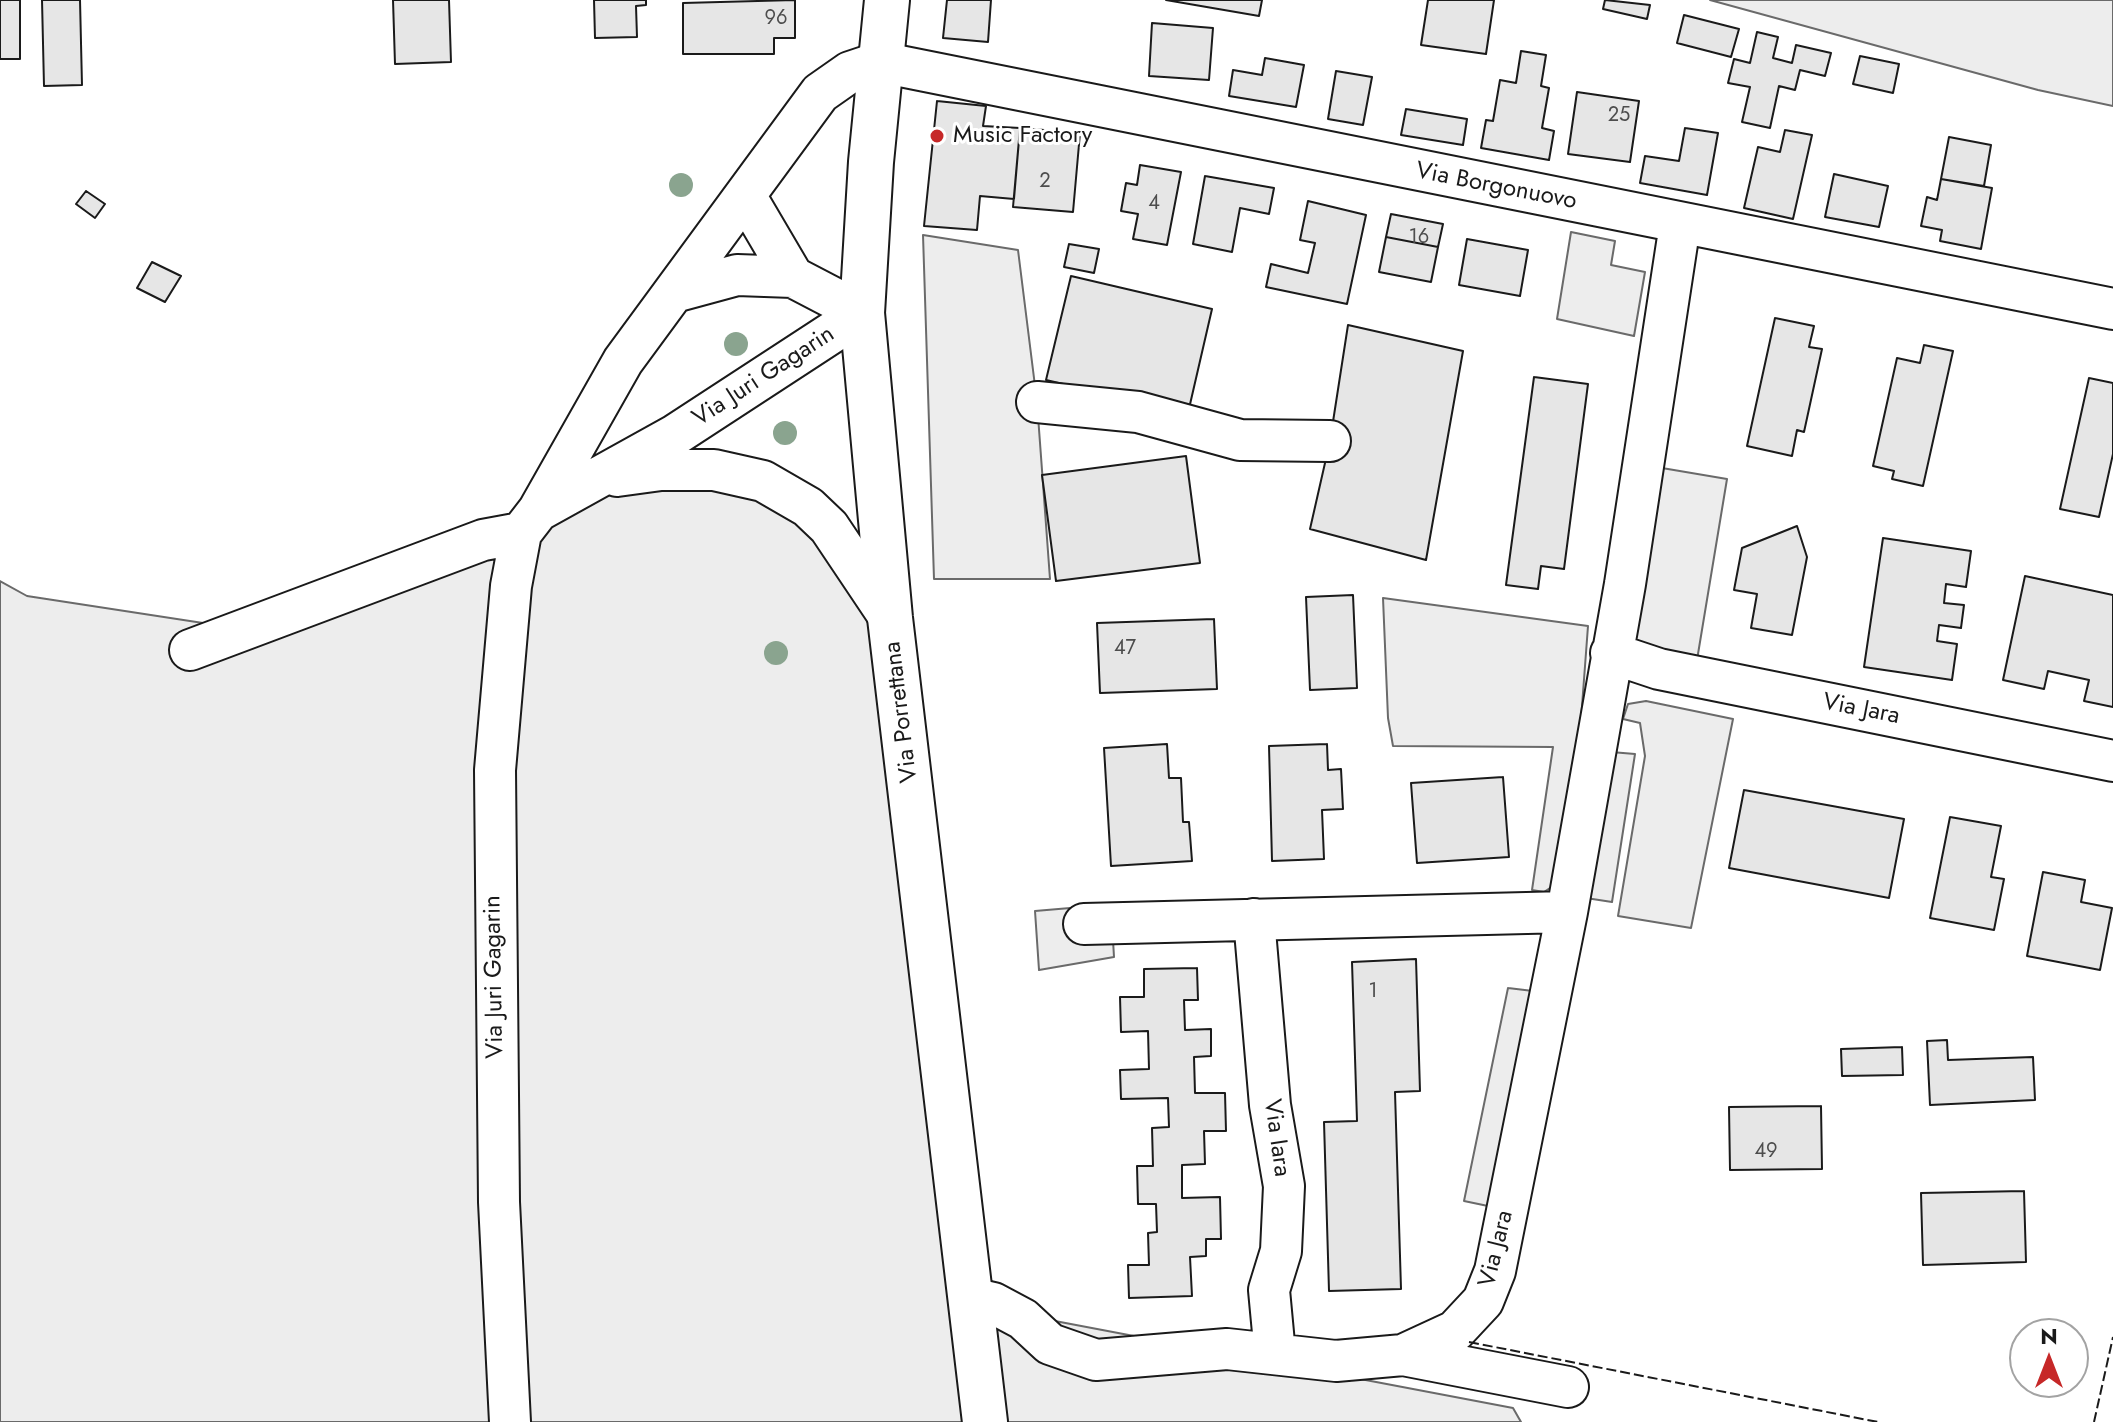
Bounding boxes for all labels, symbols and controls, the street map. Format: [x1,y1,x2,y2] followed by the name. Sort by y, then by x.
[764,7,788,31] house number: 96
[1608,104,1630,128] house number: 25
[953,122,1092,150] place label: Music Factory
[928,127,946,145] marker: Music Factory
[1413,157,1579,217] street label: Via Borgonuovo
[1039,170,1051,194] house number: 2
[1148,192,1160,216] house number: 4
[1409,226,1429,250] house number: 16
[688,320,840,434] street label: Via Juri Gagarin
[1114,637,1136,661] house number: 47
[879,640,925,784] street label: Via Porrettana
[1820,688,1902,732] street label: Via Jara
[479,895,511,1059] street label: Via Juri Gagarin
[1369,980,1377,1004] house number: 1
[1256,1097,1296,1179] street label: Via Iara
[1754,1140,1778,1164] house number: 49
[1474,1208,1520,1290] street label: Via Jara
[2009,1318,2089,1398] north arrow
[2040,1320,2058,1352] text: N

